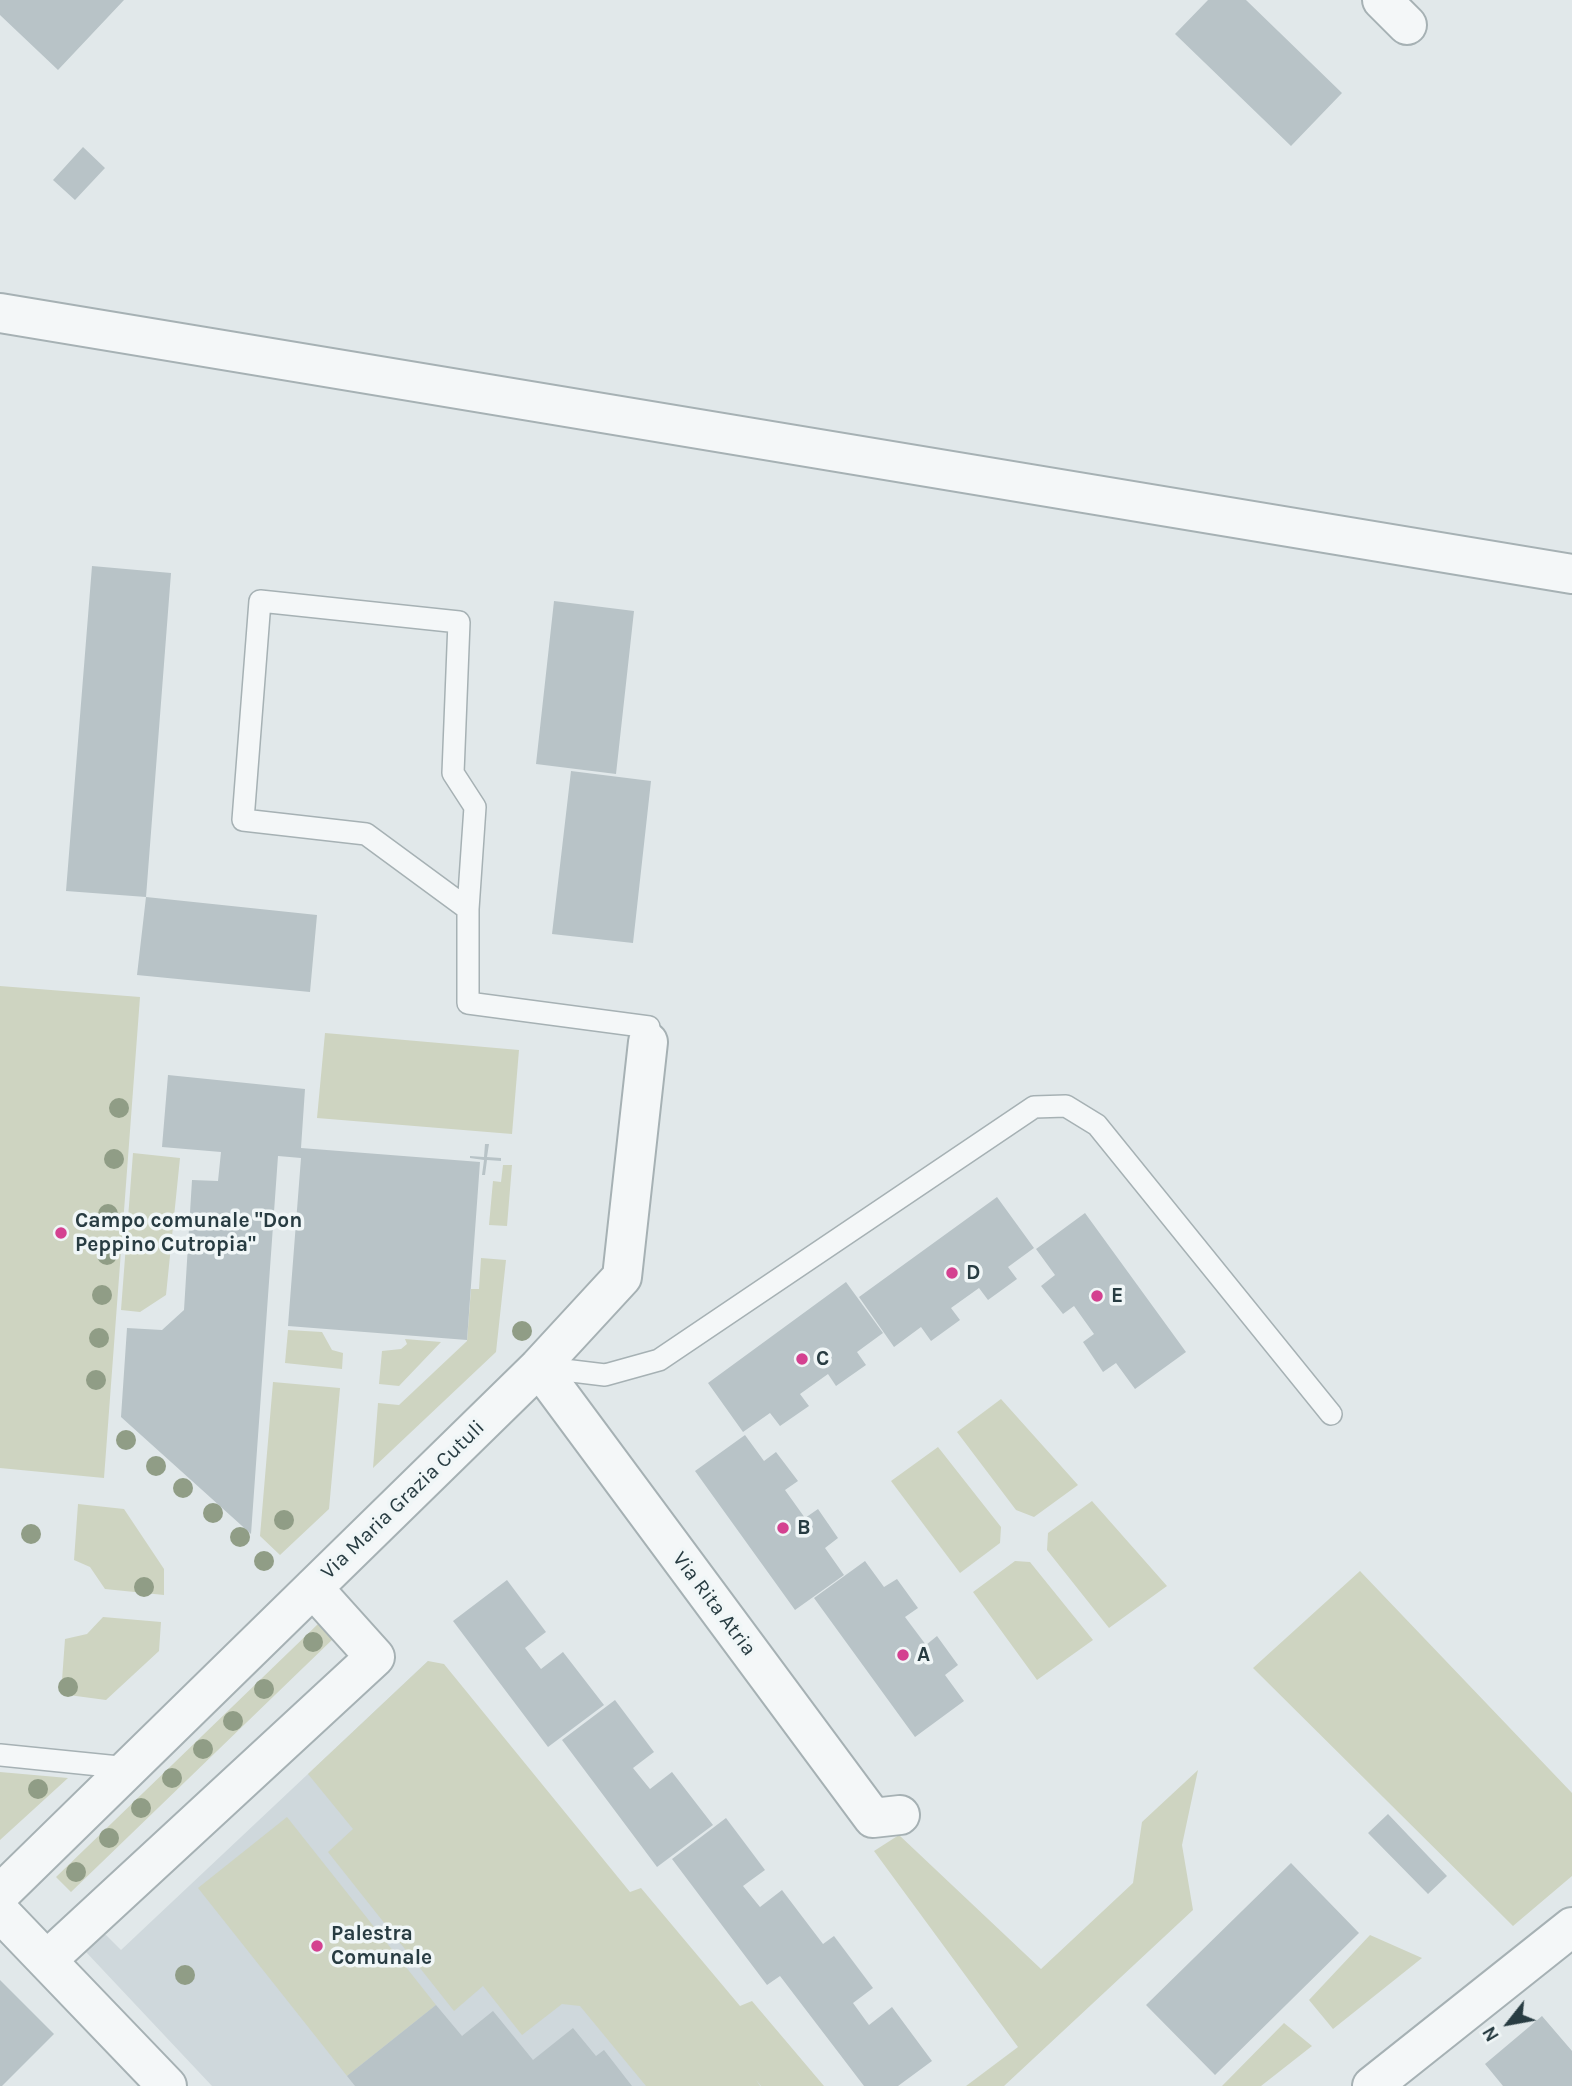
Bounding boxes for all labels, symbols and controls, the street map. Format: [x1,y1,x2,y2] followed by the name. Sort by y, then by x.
[75,1208,302,1258] place label: Campo comunale "Don Peppino Cutropia"
[53,1225,69,1241] marker: Campo comunale "Don Peppino Cutropia"
[966,1260,980,1286] place label: D
[944,1265,960,1281] marker: D
[1111,1283,1123,1309] place label: E
[1089,1288,1105,1304] marker: E
[816,1346,829,1372] place label: C
[794,1351,810,1367] marker: C
[316,1415,490,1585] street label: Via Maria Grazia Cutuli
[797,1515,811,1541] place label: B
[775,1520,791,1536] marker: B
[667,1547,761,1661] street label: Via Rita Atria
[917,1642,930,1668] place label: A
[895,1647,911,1663] marker: A
[331,1921,432,1971] place label: Palestra Comunale
[309,1938,325,1954] marker: Palestra Comunale
[1474,1988,1544,2058] north arrow
[1478,2022,1504,2045] text: N

